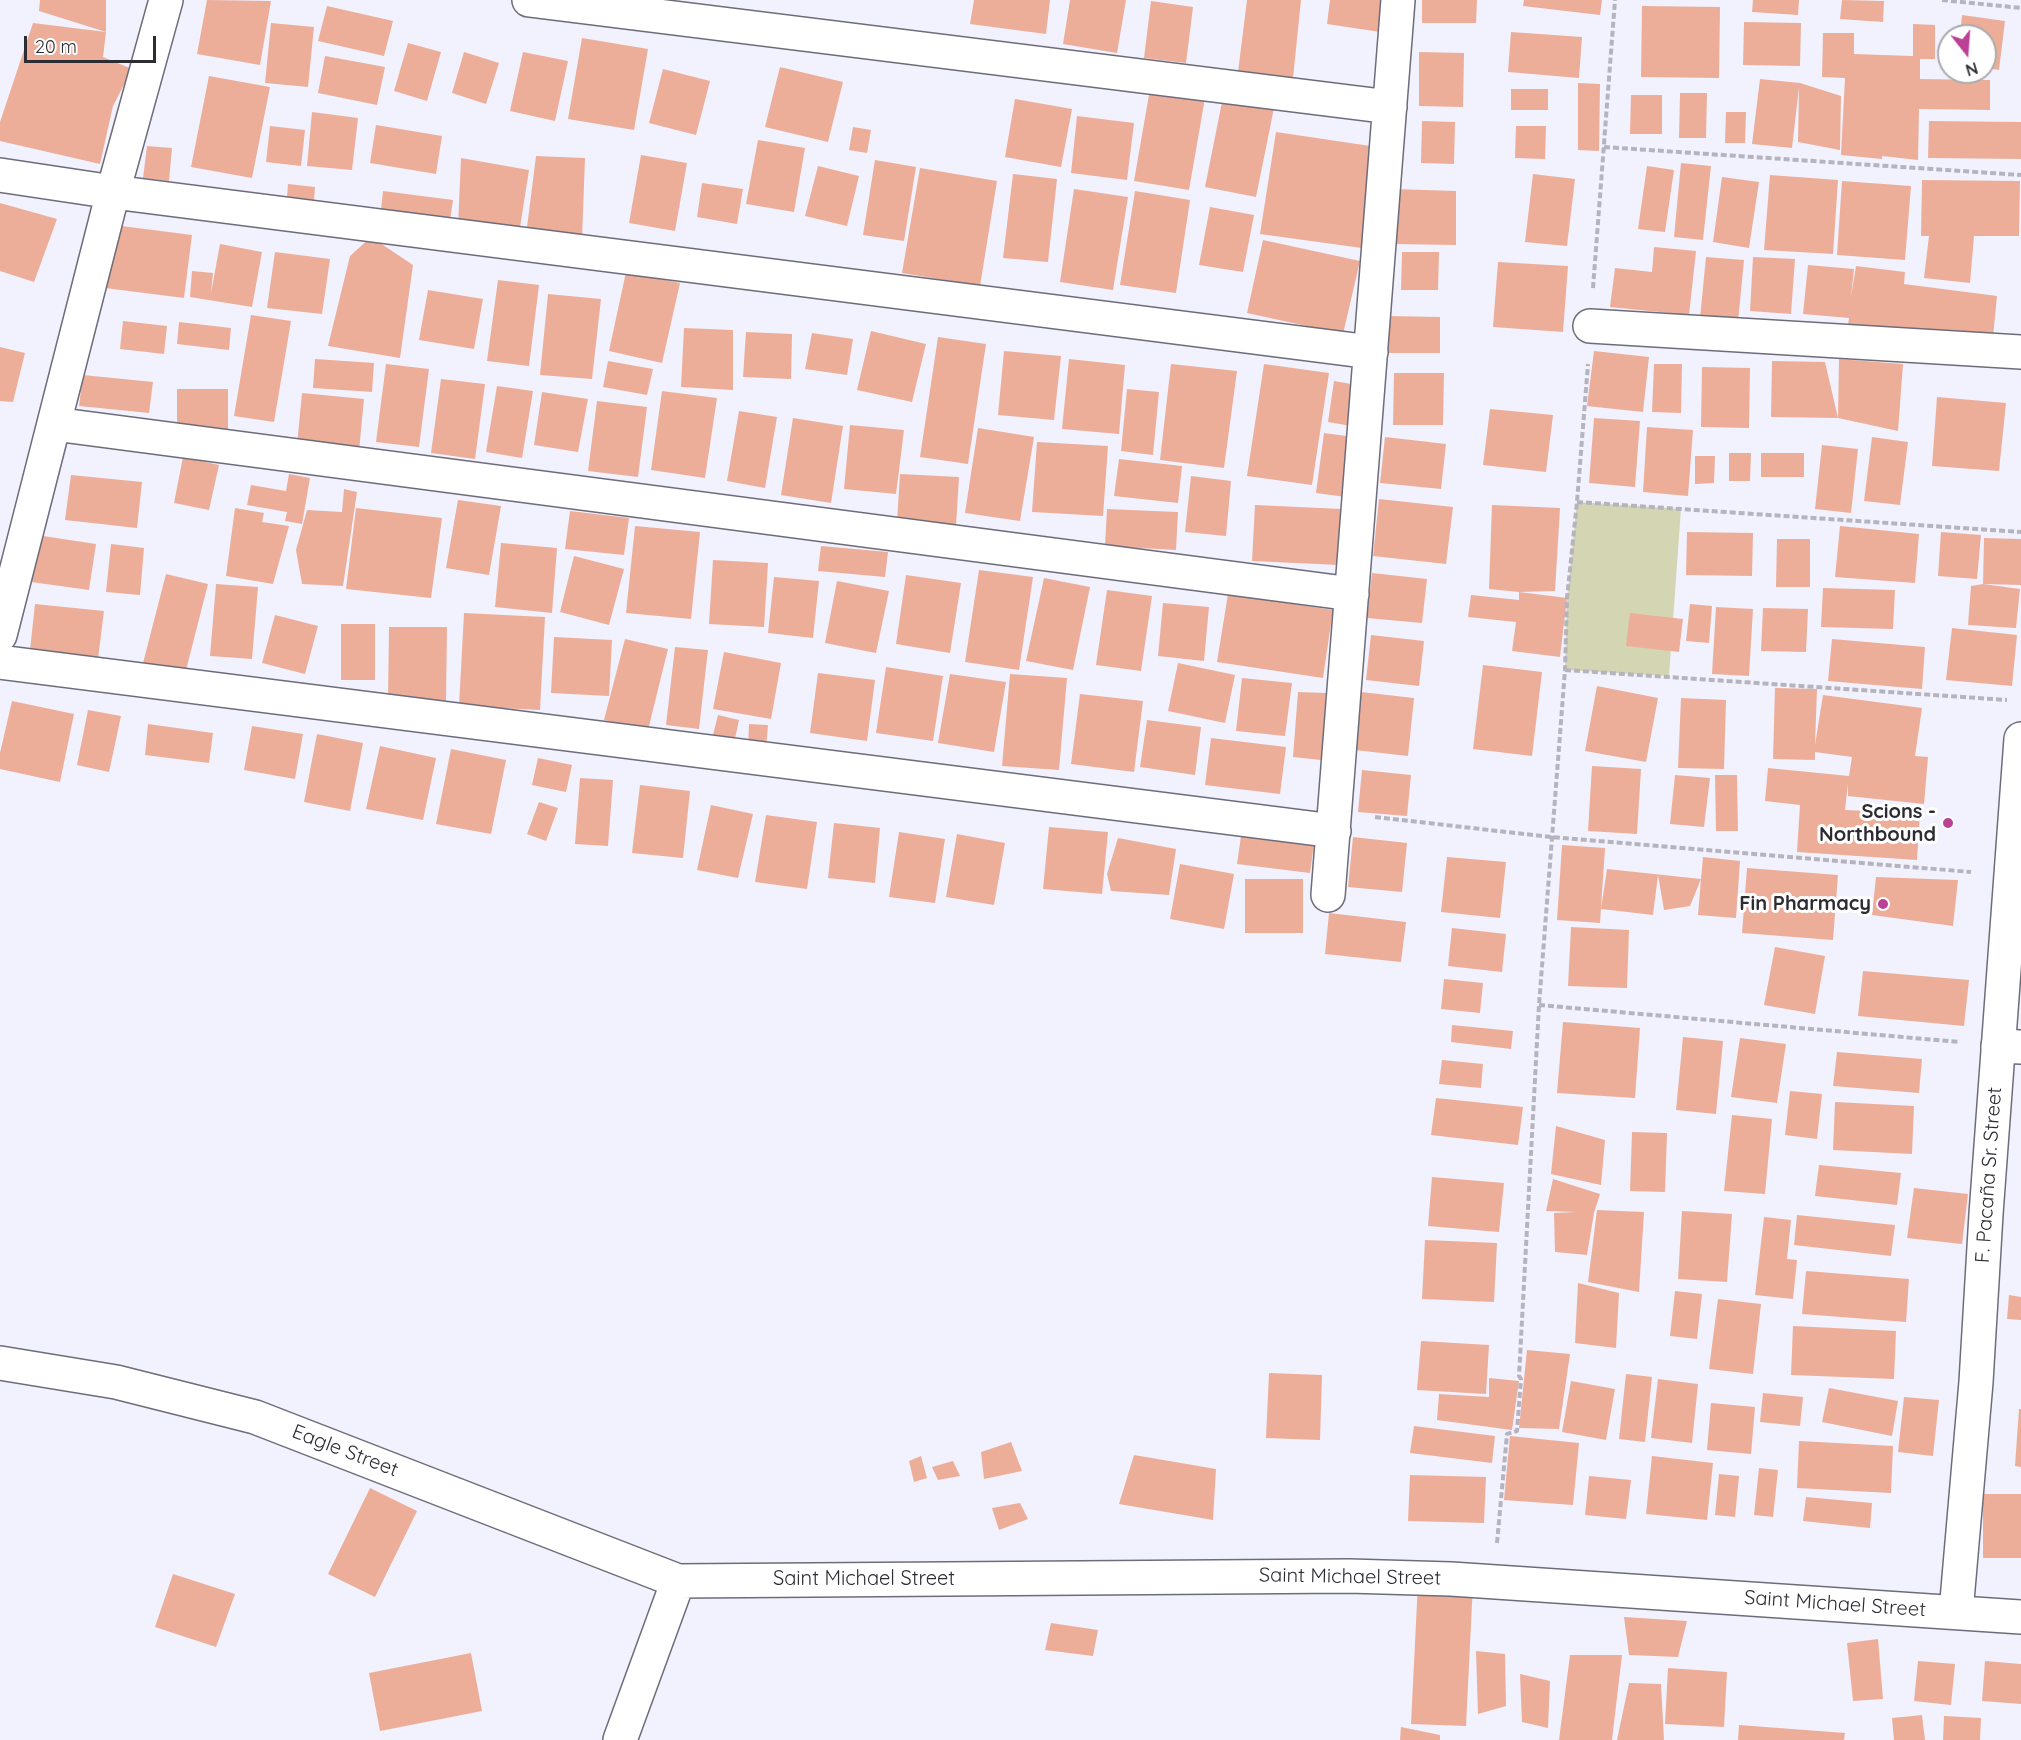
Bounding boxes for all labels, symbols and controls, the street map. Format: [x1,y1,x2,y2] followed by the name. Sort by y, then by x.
[27,24,159,62] scale bar
[1937,24,1997,84] north arrow
[35,35,77,58] text: 20 m
[1963,58,1980,81] text: N
[1819,800,1936,847] place label: Scions - Northbound
[1941,816,1955,830] marker: Scions - Northbound
[1739,892,1871,916] place label: Fin Pharmacy
[1876,897,1890,911] marker: Fin Pharmacy
[1971,1086,2007,1264] street label: F. Pacaña Sr. Street
[289,1420,401,1482] street label: Eagle Street
[1259,1563,1441,1591] street label: Saint Michael Street
[773,1567,955,1591] street label: Saint Michael Street
[1743,1586,1927,1622] street label: Saint Michael Street

